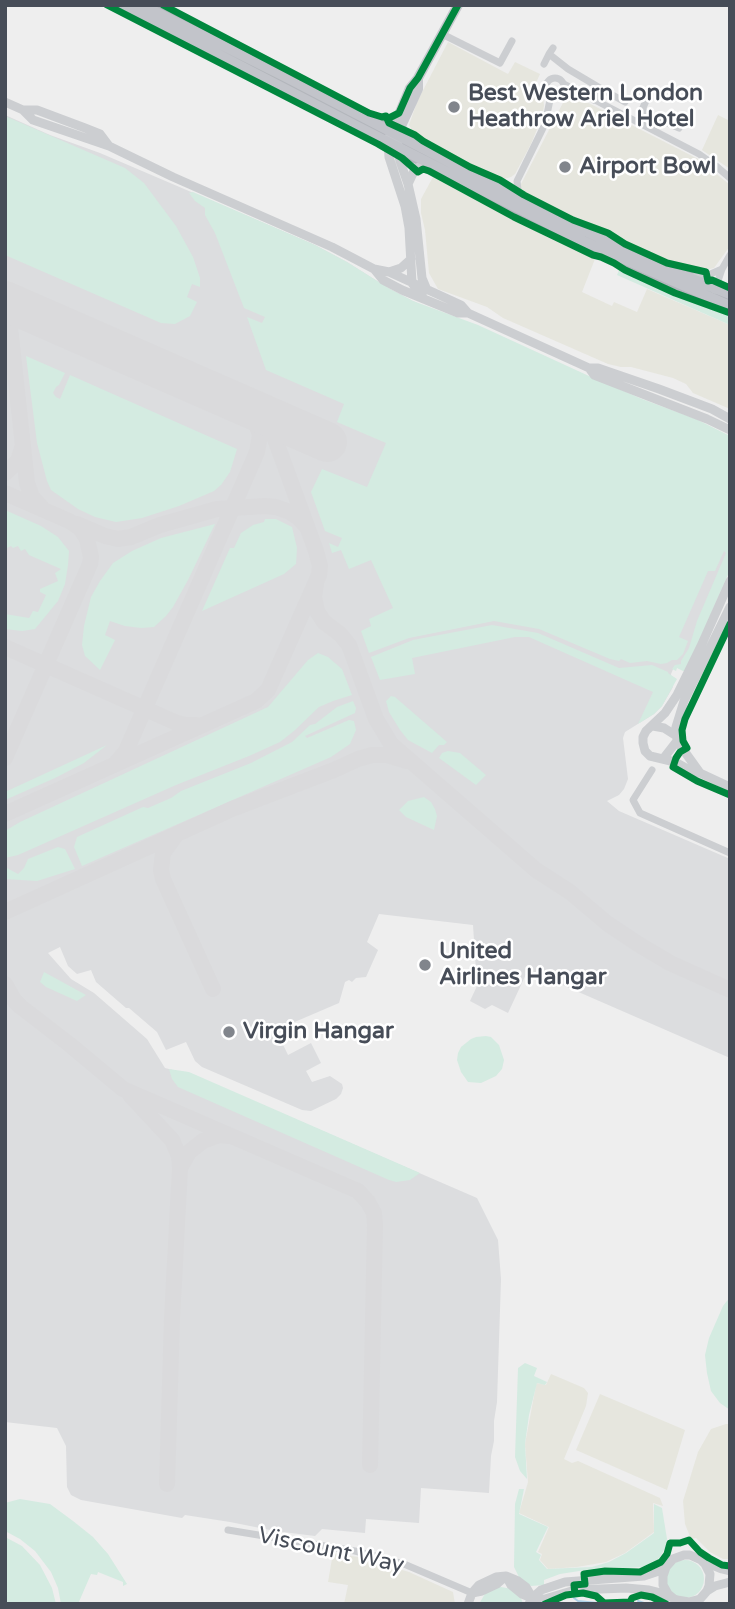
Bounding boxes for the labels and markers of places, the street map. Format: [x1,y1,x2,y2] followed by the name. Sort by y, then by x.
[468,80,703,134] place label: Best Western London Heathrow Ariel Hotel
[446,99,462,115] marker: Best Western London Heathrow Ariel Hotel
[579,153,716,181] place label: Airport Bowl
[557,159,573,175] marker: Airport Bowl
[439,938,607,992] place label: United Airlines Hangar
[417,957,433,973] marker: United Airlines Hangar
[243,1018,394,1046] place label: Virgin Hangar
[221,1024,237,1040] marker: Virgin Hangar

